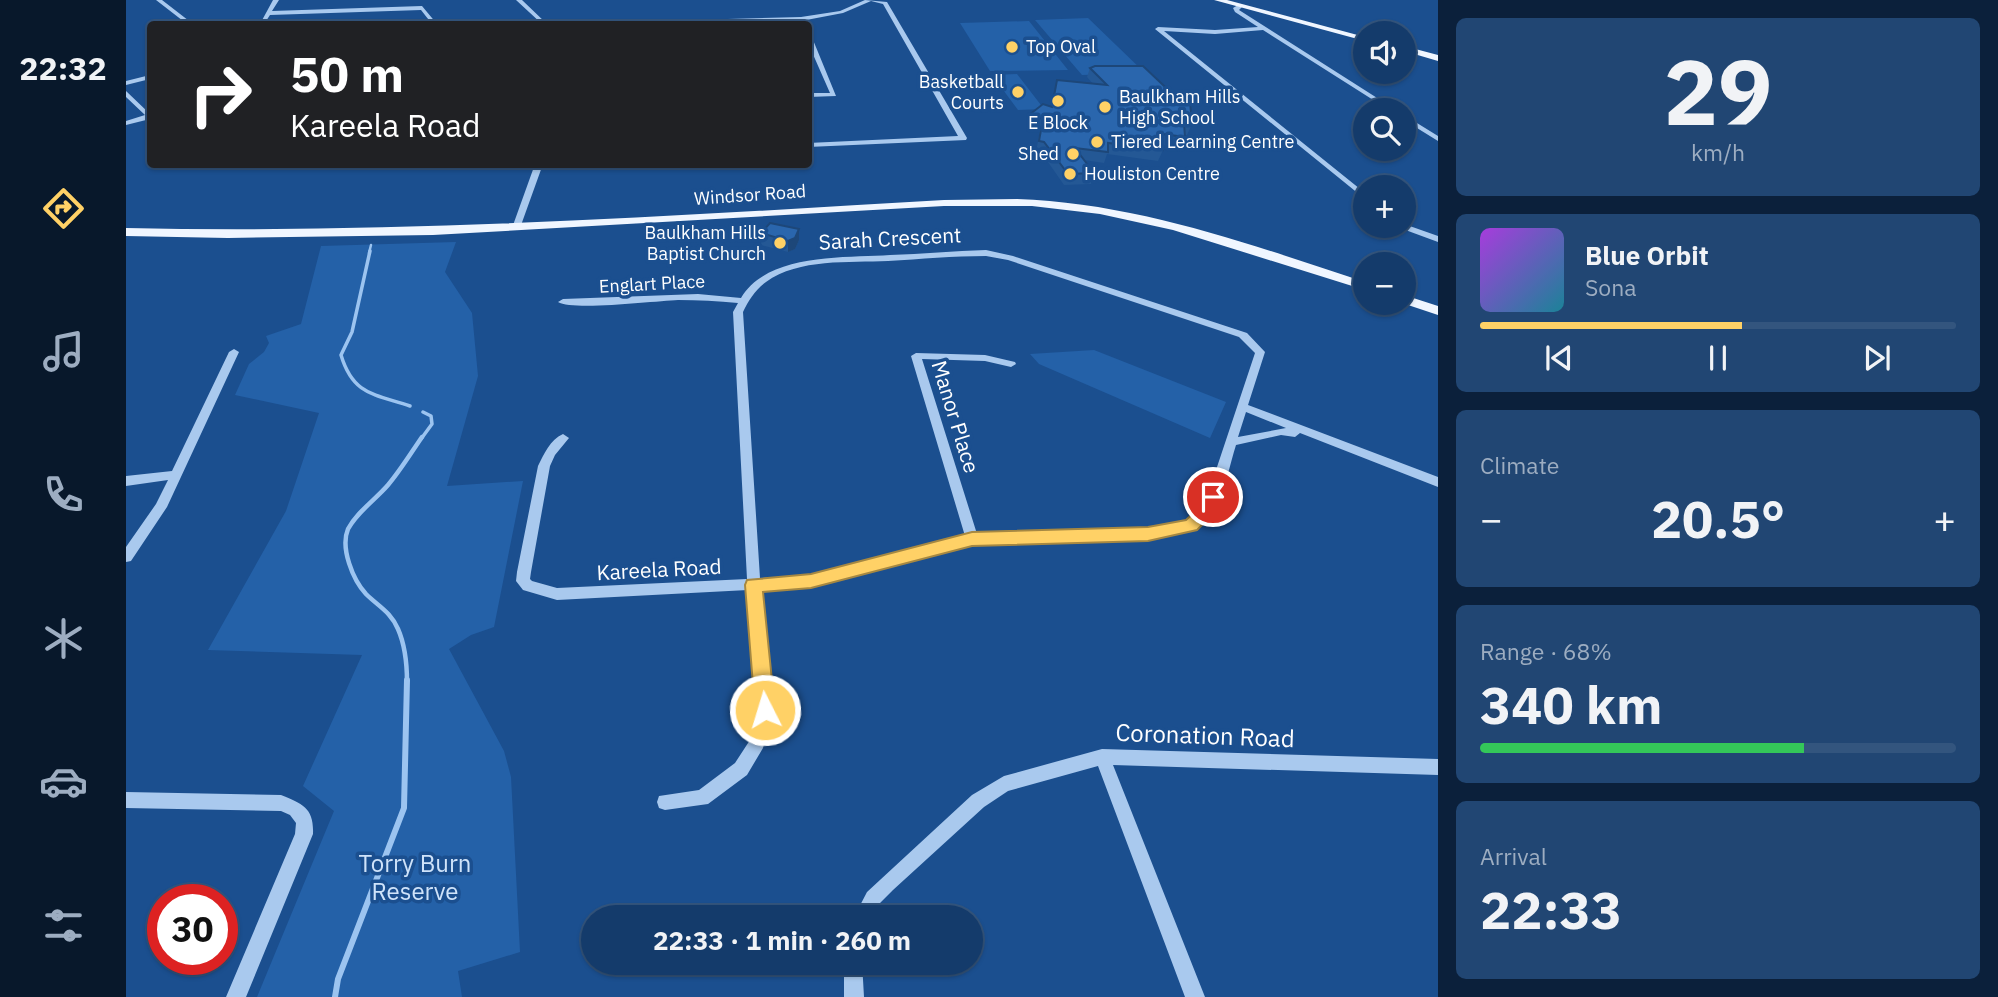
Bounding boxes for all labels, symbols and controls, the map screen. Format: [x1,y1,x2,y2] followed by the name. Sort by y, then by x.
[1353,21,1416,315] map controls
[1353,21,1416,84] button: sound
[1663,32,1773,150] text: 29
[1026,35,1096,58] place label: Top Oval
[1004,39,1020,55] marker: Top Oval
[290,42,404,105] text: 50 m
[19,47,107,89] text: 22:32
[175,49,266,140] icon: right
[919,70,1004,114] place label: Basketball Courts
[1010,84,1026,100] marker: Basketball Courts
[1119,85,1240,129] place label: Baulkham Hills High School
[1050,93,1066,109] marker: E Block
[1353,98,1416,161] button: search
[1097,99,1113,115] marker: Baulkham Hills High School
[290,104,481,146] text: Kareela Road
[1028,111,1089,134] place label: E Block
[1111,130,1295,153] place label: Tiered Learning Centre
[1089,134,1105,150] marker: Tiered Learning Centre
[1691,137,1745,167] text: km/h
[1018,142,1059,165] place label: Shed
[1065,146,1081,162] marker: Shed
[1084,162,1220,185] place label: Houliston Centre
[1062,166,1078,182] marker: Houliston Centre
[1353,175,1416,238] button: +
[693,179,807,210] street label: Windsor Road
[39,184,88,233] icon: directions
[818,220,962,256] street label: Sarah Crescent
[645,221,766,265] place label: Baulkham Hills Baptist Church
[772,235,788,251] marker: Baulkham Hills Baptist Church
[1585,238,1709,272] text: Blue Orbit
[1353,252,1416,315] button: −
[598,269,706,298] street label: Englart Place
[1585,272,1637,302] text: Sona
[39,327,88,376] icon: music
[1540,339,1578,377] icon: previous
[1699,339,1737,377] icon: pause
[1858,339,1896,377] icon: next
[926,357,986,476] street label: Manor Place
[1480,450,1559,480] text: Climate
[1183,467,1243,527] pin
[39,470,88,519] icon: phone
[1194,478,1232,516] icon: arrive
[1651,485,1785,552] text: 20.5°
[1480,494,1503,543] text: −
[1933,494,1956,543] text: +
[596,552,722,586] street label: Kareela Road
[39,614,88,663] icon: climate
[1480,636,1612,666] text: Range · 68%
[1480,671,1662,738] text: 340 km
[728,673,802,747] position arrow
[1115,716,1295,754] street label: Coronation Road
[39,757,88,806] icon: car
[1480,841,1547,871] text: Arrival
[359,847,471,907] park label: Torry Burn Reserve
[1480,876,1622,943] text: 22:33
[147,884,238,975] speed limit sign: 30
[39,901,88,950] icon: filters
[653,923,911,957] text: 22:33 · 1 min · 260 m

